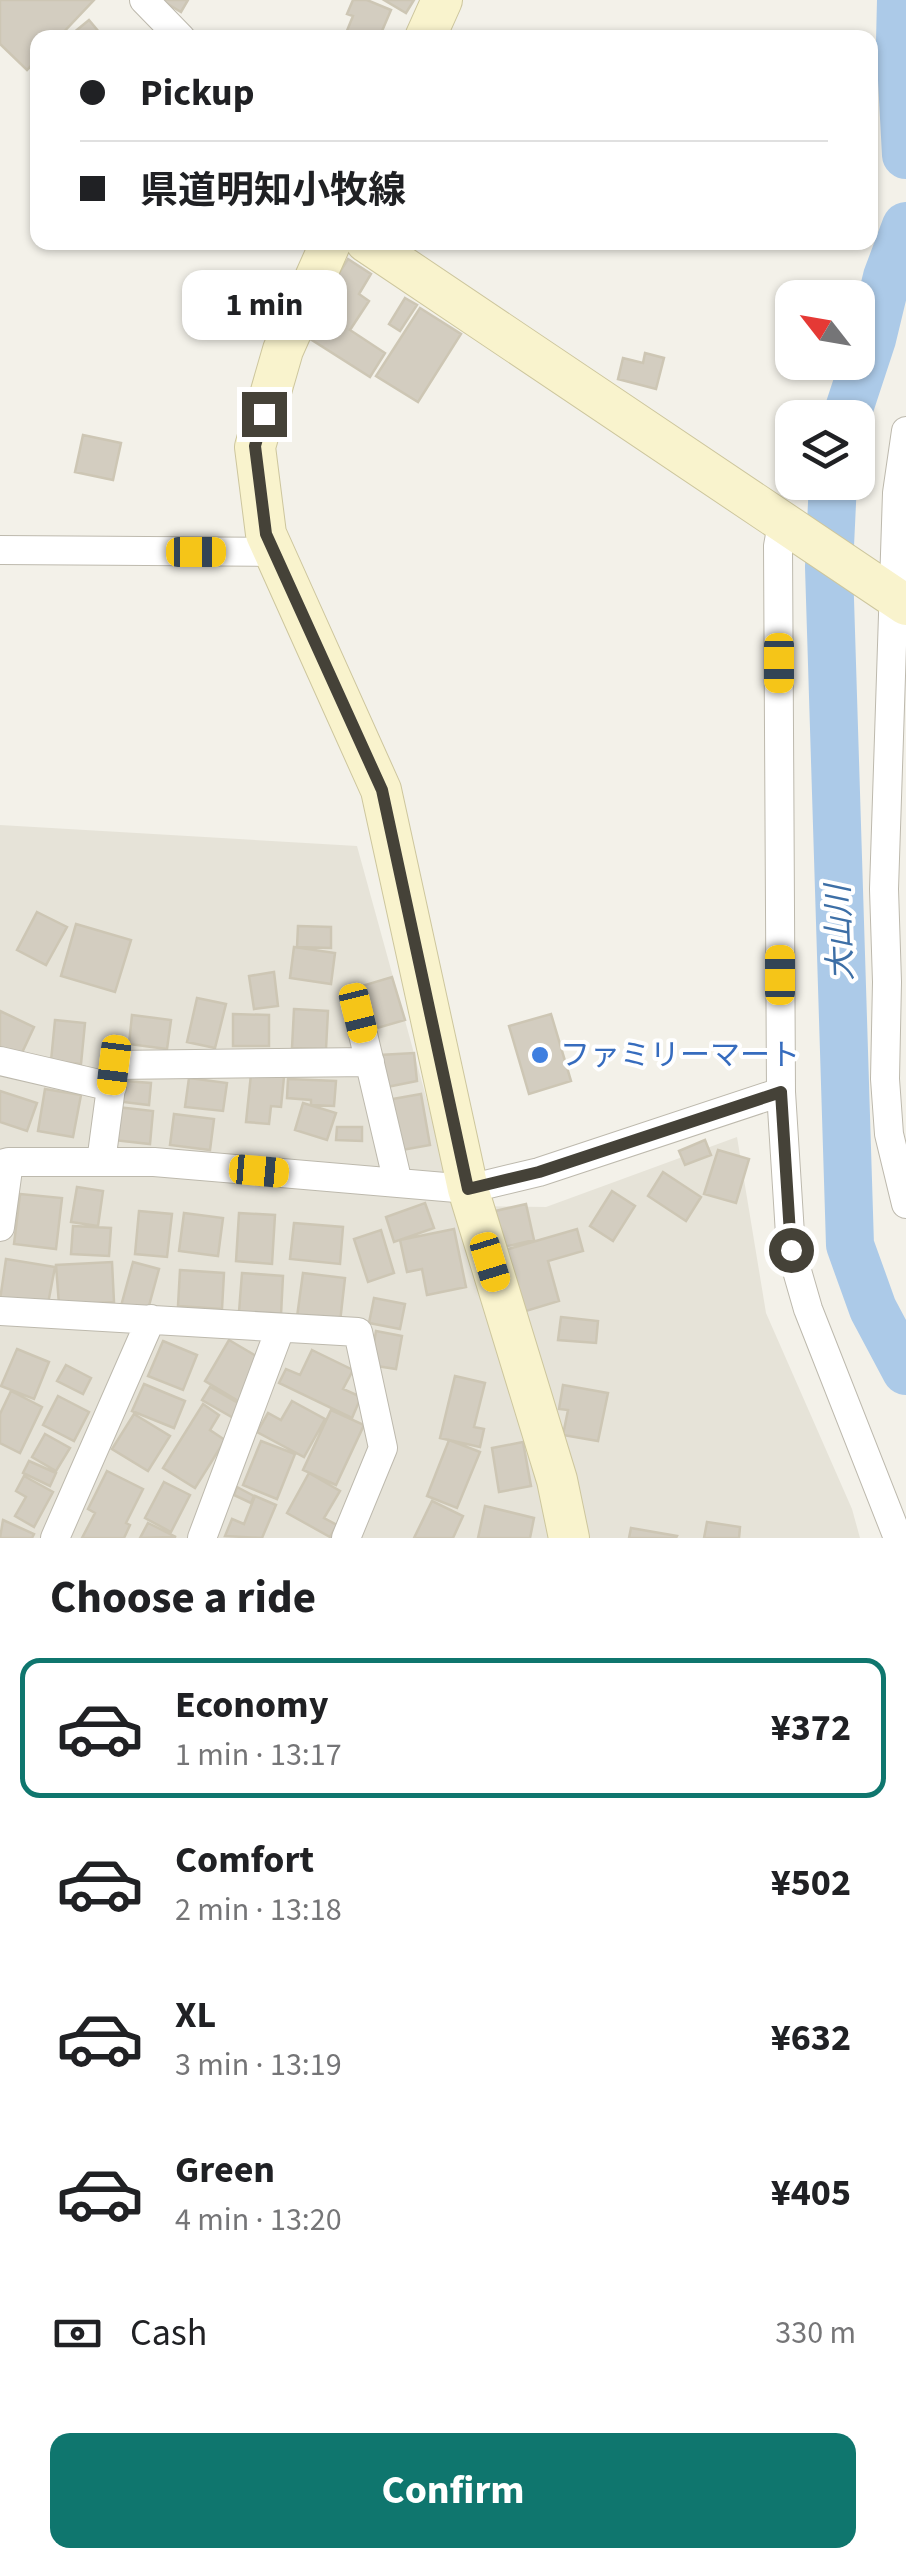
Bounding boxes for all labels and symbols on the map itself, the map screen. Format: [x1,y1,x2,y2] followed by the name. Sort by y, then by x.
[182,269,346,339] callout: 1 min
[775,280,875,380] north arrow
[242,392,287,437] route end
[166,537,226,567] car
[764,633,794,693] car
[815,881,865,982] water label: 大山川
[765,945,795,1005] car
[336,980,380,1046] car
[95,1033,133,1097] car
[560,1034,800,1077] place label: ファミリーマート
[529,1044,551,1066] marker: ファミリーマート
[228,1153,290,1189] car
[769,1228,814,1273] route start
[467,1229,513,1295] car

